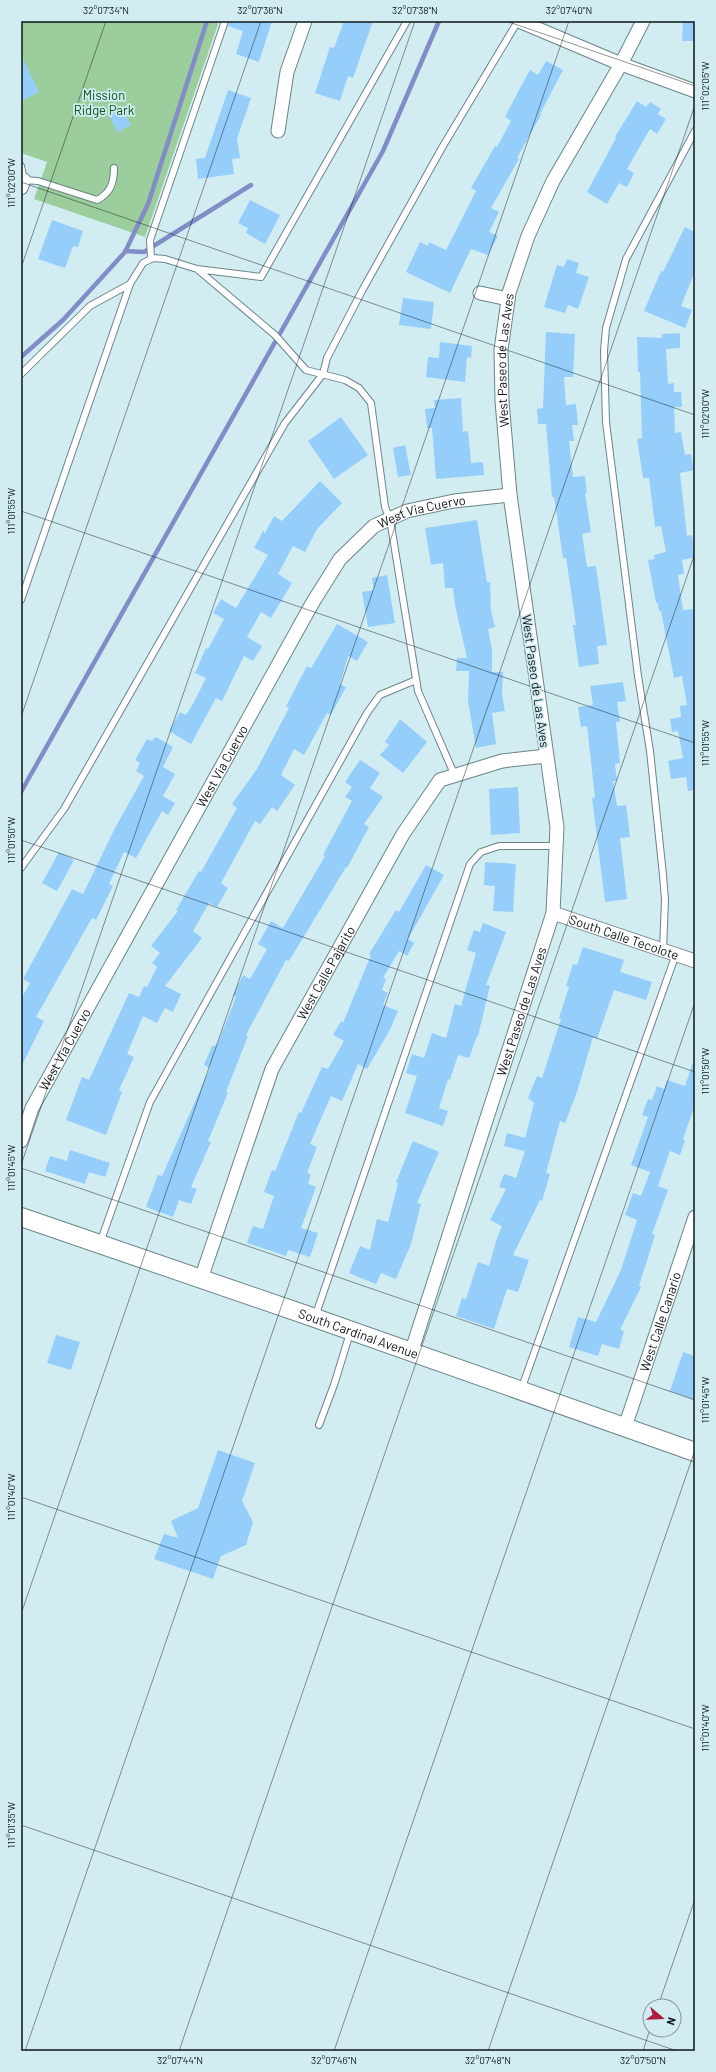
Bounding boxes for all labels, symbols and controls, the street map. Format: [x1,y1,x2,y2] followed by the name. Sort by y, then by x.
[83,4,129,16] text: 32°07'34"N
[237,4,283,16] text: 32°07'36"N
[392,4,438,16] text: 32°07'38"N
[546,4,592,16] text: 32°07'40"N
[699,61,711,110] text: 111°02'05"W
[74,87,135,118] park label: Mission Ridge Park
[5,158,17,208] text: 111°02'00"W
[493,292,517,428] street label: West Paseo de Las Aves
[699,389,711,439] text: 111°02'00"W
[5,488,17,534] text: 111°01'55"W
[375,492,466,531] street label: West Via Cuervo
[519,613,553,749] street label: West Paseo de Las Aves
[699,720,711,766] text: 111°01'55"W
[193,722,251,810] street label: West Via Cuervo
[5,816,17,863] text: 111°01'50"W
[567,911,681,963] street label: South Calle Tecolote
[293,923,358,1022] street label: West Calle Pajarito
[493,945,550,1078] street label: West Paseo de Las Aves
[35,1005,94,1093] street label: West Via Cuervo
[699,1047,711,1094] text: 111°01'50"W
[5,1145,17,1191] text: 111°01'45"W
[636,1270,684,1374] street label: West Calle Canario
[296,1305,421,1362] street label: South Cardinal Avenue
[699,1377,711,1423] text: 111°01'45"W
[5,1473,17,1521] text: 111°01'40"W
[699,1704,711,1752] text: 111°01'40"W
[5,1802,17,1848] text: 111°01'35"W
[642,1998,682,2038] north arrow
[665,2016,679,2027] text: N
[157,2054,203,2066] text: 32°07'44"N
[311,2054,357,2066] text: 32°07'46"N
[465,2054,511,2066] text: 32°07'48"N
[620,2054,666,2066] text: 32°07'50"N

